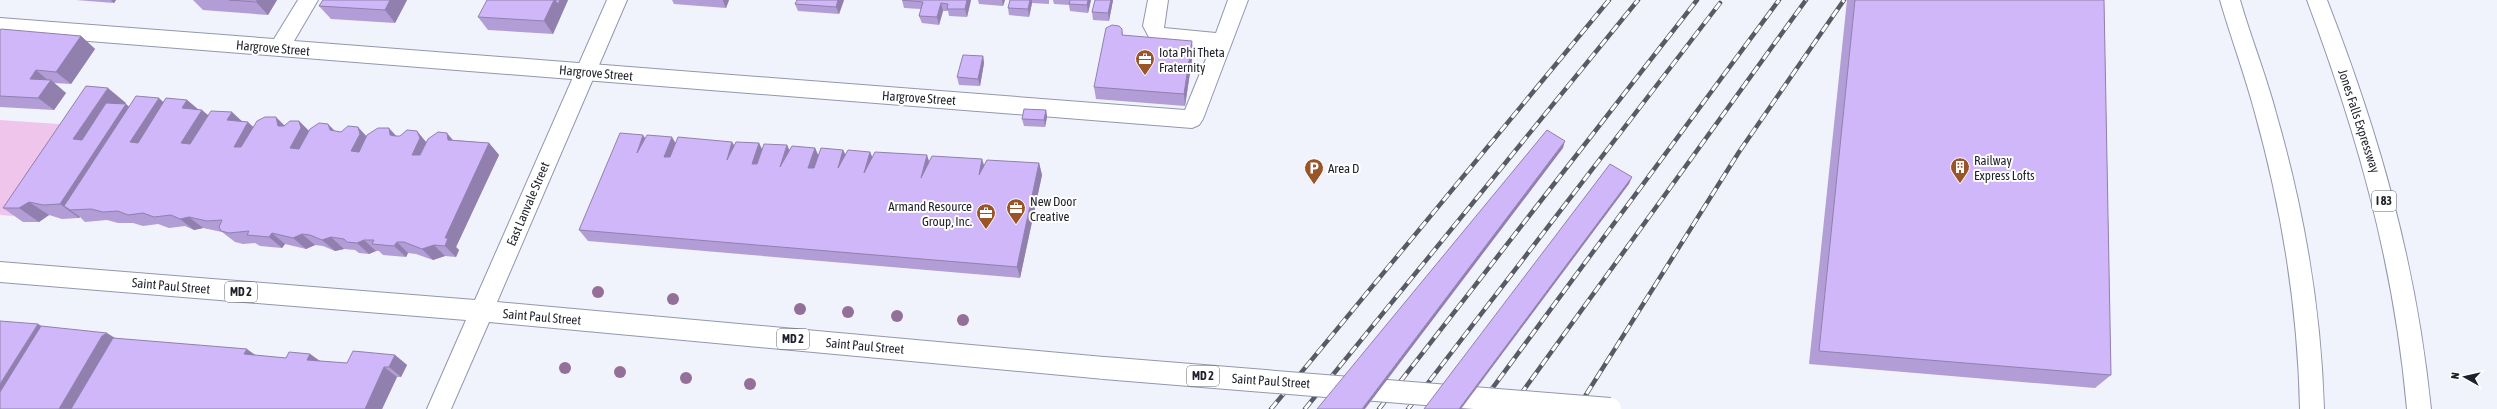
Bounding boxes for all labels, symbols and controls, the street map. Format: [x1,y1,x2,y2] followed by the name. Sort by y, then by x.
[236,37,311,59] street label: Hargrove Street
[1159,45,1225,75] place label: Iota Phi Theta Fraternity
[1134,48,1156,76] office icon: Iota Phi Theta Fraternity
[559,62,634,84] street label: Hargrove Street
[2335,67,2383,175] street label: Jones Falls Expressway
[882,88,957,108] street label: Hargrove Street
[1974,153,2035,183] place label: Railway Express Lofts
[1949,156,1971,184] building icon: Railway Express Lofts
[1303,157,1325,185] parking icon: Area D
[504,159,553,248] street label: East Lanvale Street
[1328,161,1359,176] place label: Area D
[2372,191,2396,211] road number: I 83
[1030,194,1076,224] place label: New Door Creative
[1005,197,1027,225] office icon: New Door Creative
[888,199,972,229] place label: Armand Resource Group, Inc.
[975,202,997,230] office icon: Armand Resource Group, Inc.
[131,275,211,297] street label: Saint Paul Street
[225,282,257,302] road number: MD 2
[502,306,582,328] street label: Saint Paul Street
[777,329,809,349] road number: MD 2
[825,335,905,357] street label: Saint Paul Street
[2445,357,2485,397] north arrow
[1187,366,1219,386] road number: MD 2
[1231,371,1311,391] street label: Saint Paul Street
[2449,372,2461,380] text: N

